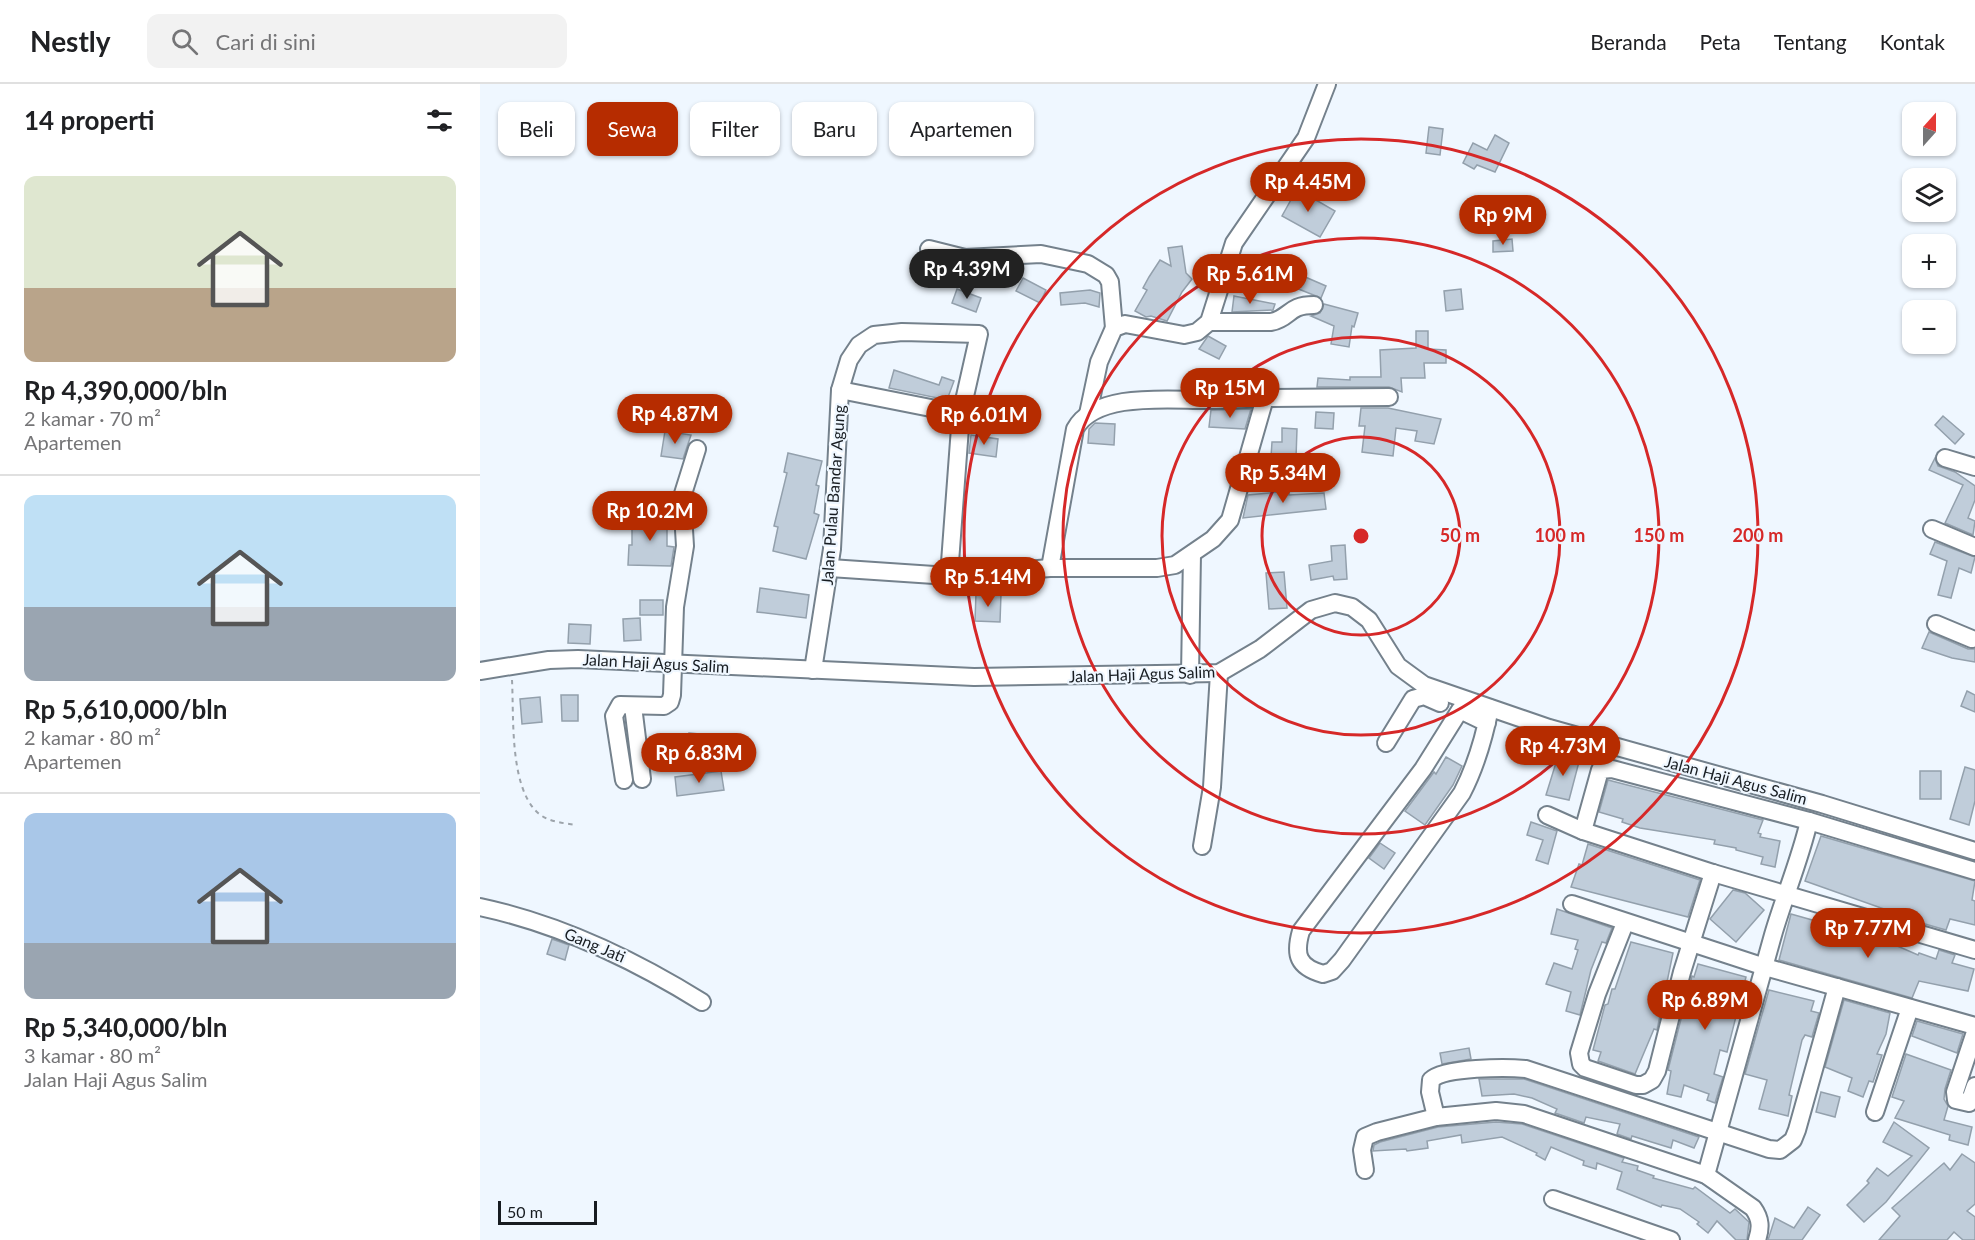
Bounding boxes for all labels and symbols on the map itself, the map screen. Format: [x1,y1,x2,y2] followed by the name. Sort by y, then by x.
[1902,102,1956,156] north arrow
[1246,162,1370,213] pin: Rp 4.45M
[1461,195,1545,246] pin: Rp 9M
[905,249,1029,300] pin: Rp 4.39M
[1188,254,1312,305] pin: Rp 5.61M
[1181,368,1279,419] pin: Rp 15M
[613,394,737,445] pin: Rp 4.87M
[922,395,1046,446] pin: Rp 6.01M
[817,404,848,586] street label: Jalan Pulau Bandar Agung
[1221,453,1345,504] pin: Rp 5.34M
[588,491,712,542] pin: Rp 10.2M
[1440,524,1480,546] text: 50 m
[1535,524,1585,546] text: 100 m
[1634,524,1684,546] text: 150 m
[1733,524,1783,546] text: 200 m
[1351,526,1371,546] centre of rings
[926,557,1050,608] pin: Rp 5.14M
[582,649,730,676] street label: Jalan Haji Agus Salim
[1068,661,1216,686] street label: Jalan Haji Agus Salim
[1501,726,1625,777] pin: Rp 4.73M
[637,733,761,784] pin: Rp 6.83M
[1663,751,1809,808] street label: Jalan Haji Agus Salim
[1806,908,1930,959] pin: Rp 7.77M
[562,923,629,966] street label: Gang Jati
[1643,980,1767,1031] pin: Rp 6.89M
[498,1198,597,1226] scale bar

